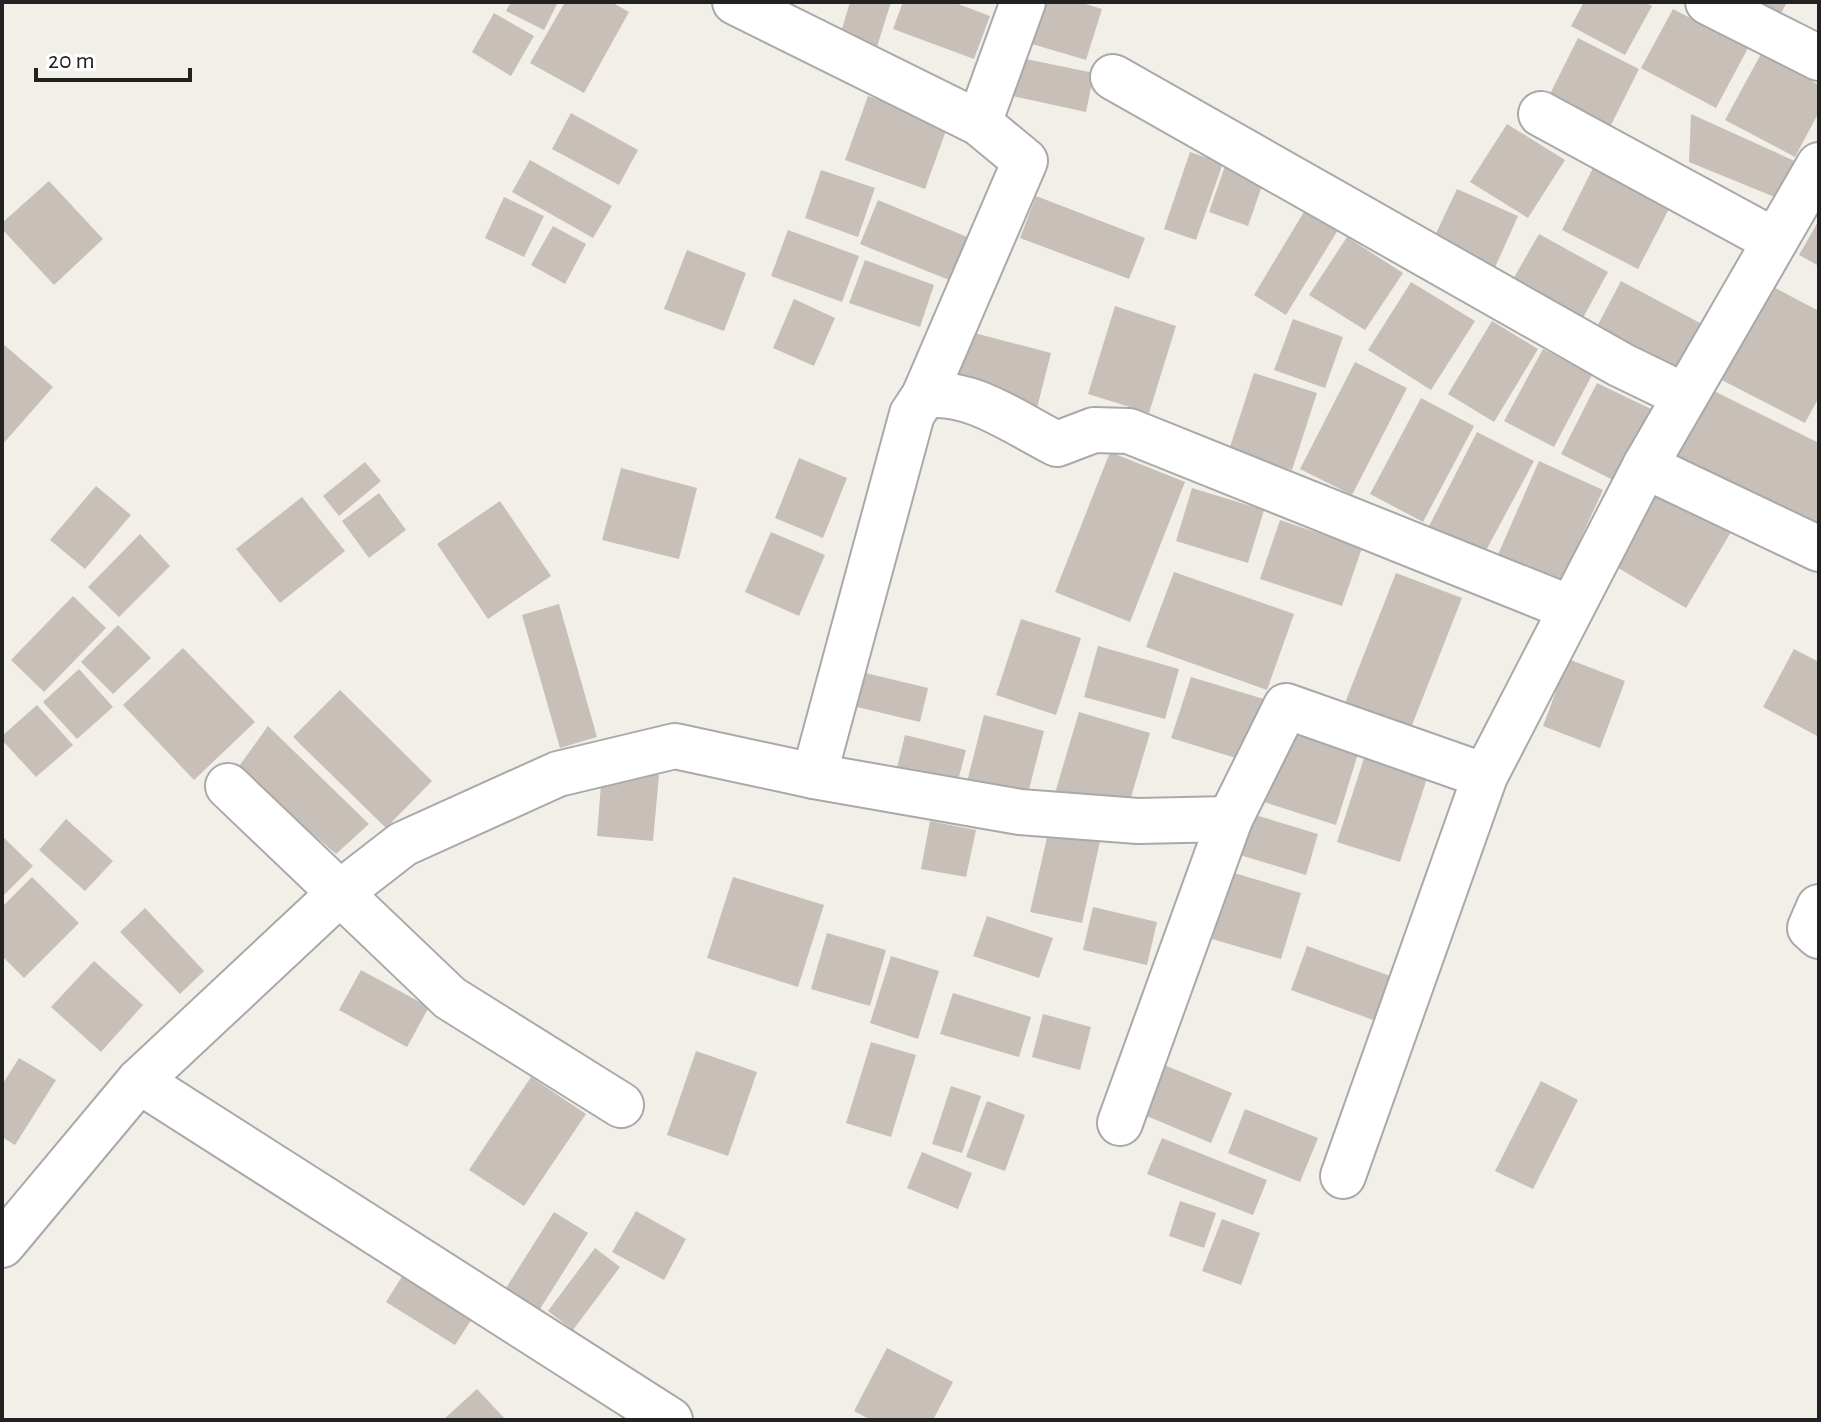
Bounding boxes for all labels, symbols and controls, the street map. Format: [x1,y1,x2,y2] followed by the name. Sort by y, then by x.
[36,32,190,82] scale bar
[48,49,95,73] text: 20 m

